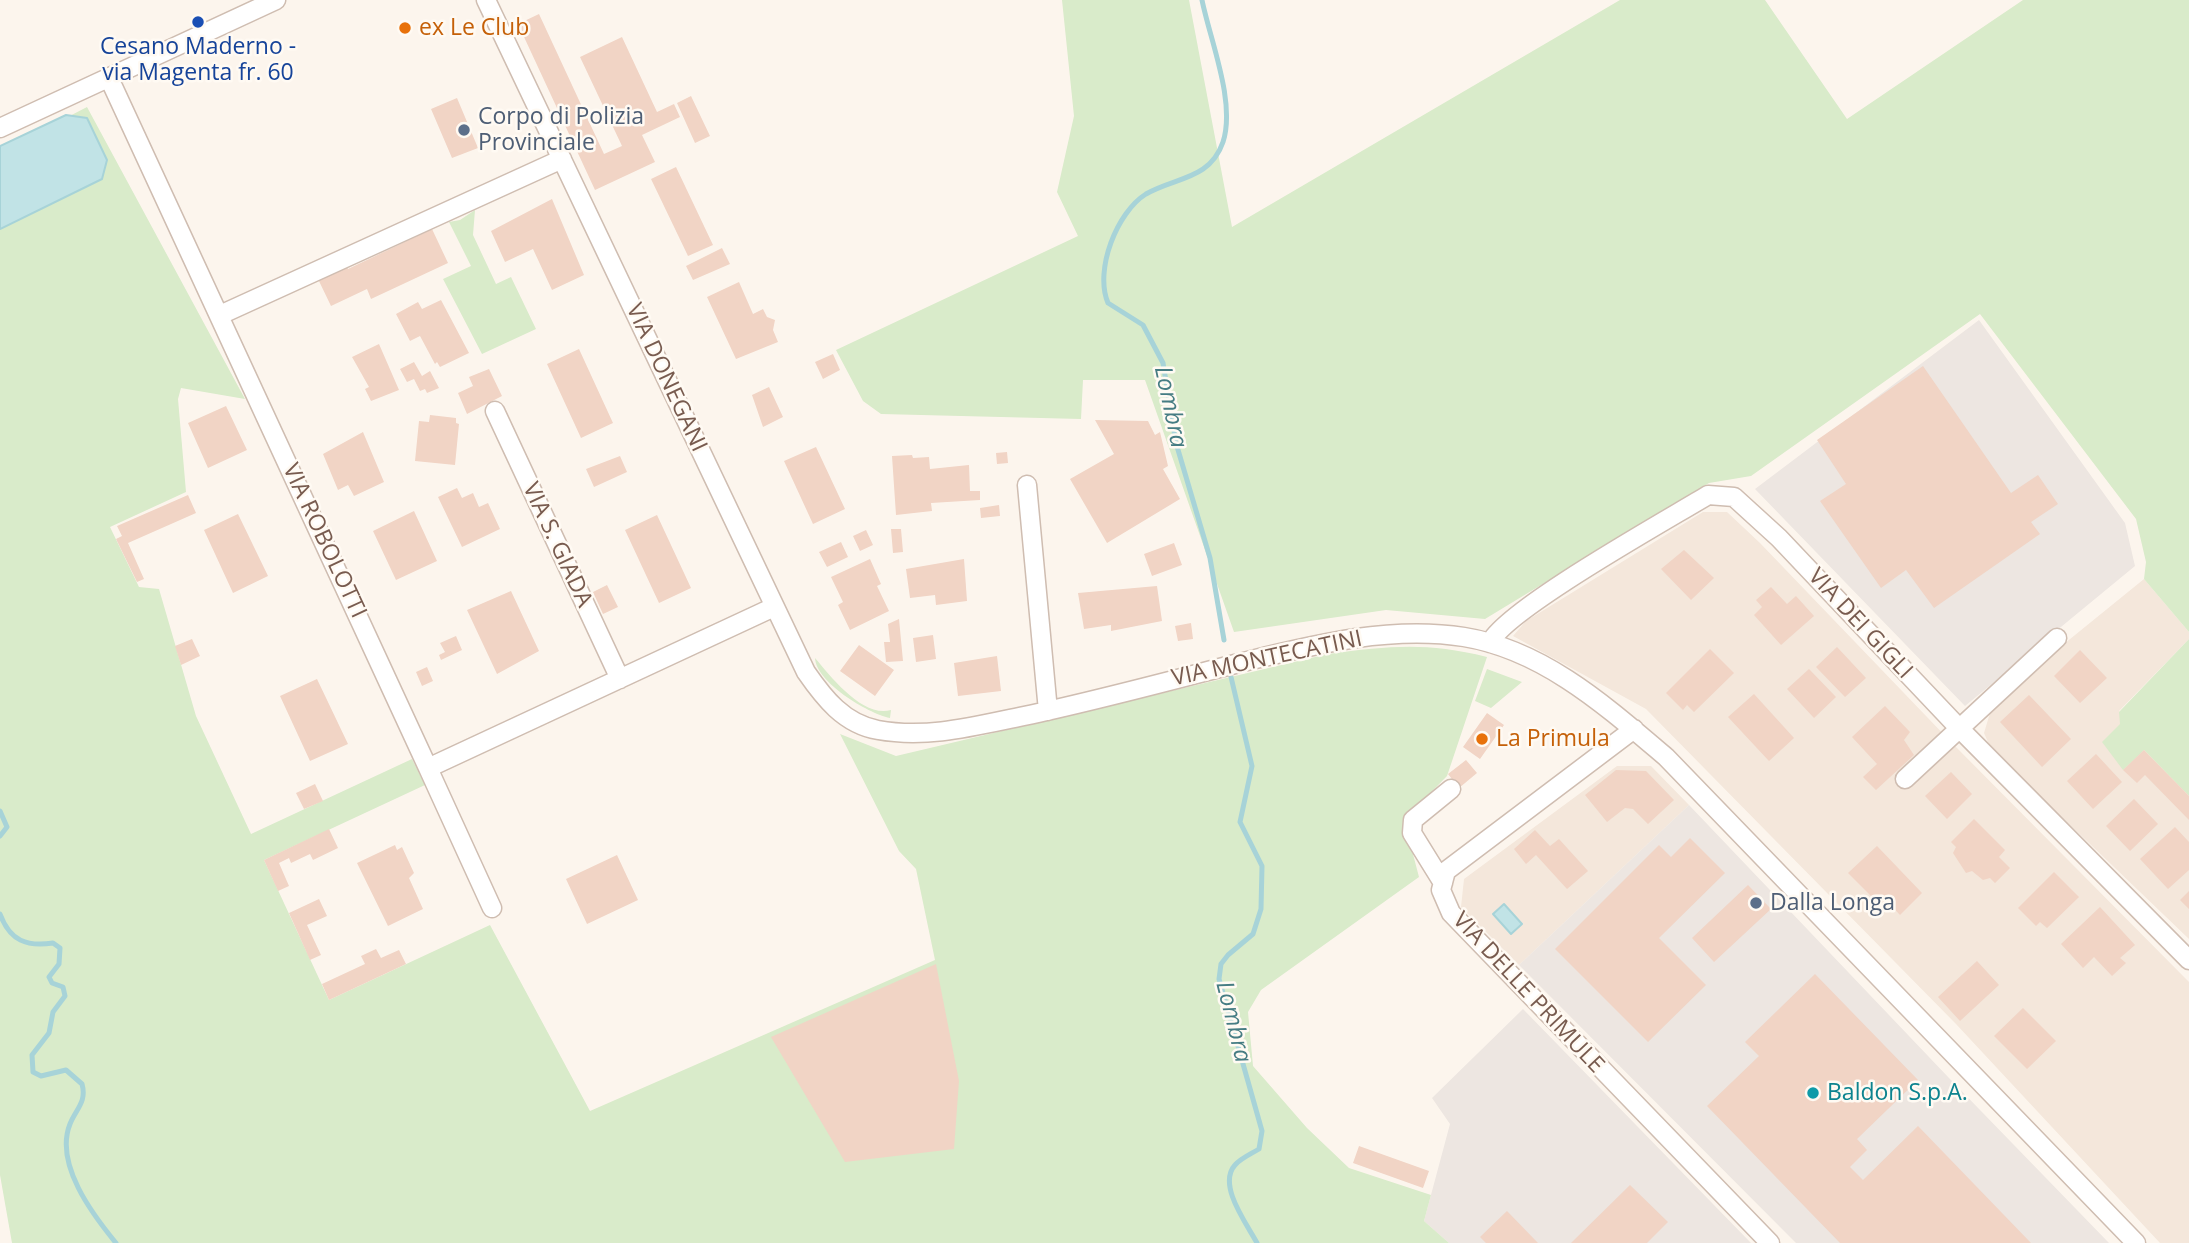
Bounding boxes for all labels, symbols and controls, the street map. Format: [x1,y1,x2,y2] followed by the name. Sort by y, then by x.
[190,14,206,30] marker: Cesano Maderno - via Magenta fr. 60
[419,14,529,42] place label: ex Le Club
[397,20,413,36] marker: ex Le Club
[100,33,296,87] place label: Cesano Maderno - via Magenta fr. 60
[478,103,644,157] place label: Corpo di Polizia Provinciale
[456,122,472,138] marker: Corpo di Polizia Provinciale
[620,300,712,456] street label: VIA DONEGANI
[1147,363,1193,451] water label: Lombra
[276,459,372,623] street label: VIA ROBOLOTTI
[516,478,598,612] street label: VIA S. GIADA
[1802,563,1918,685] street label: VIA DEI GIGLI
[1169,625,1365,693] street label: VIA MONTECATINI
[1496,725,1610,753] place label: La Primula
[1474,731,1490,747] marker: La Primula
[1770,889,1895,917] place label: Dalla Longa
[1748,895,1764,911] marker: Dalla Longa
[1446,907,1610,1079] street label: VIA DELLE PRIMULE
[1209,978,1257,1066] water label: Lombra
[1827,1079,1968,1107] place label: Baldon S.p.A.
[1805,1085,1821,1101] marker: Baldon S.p.A.

